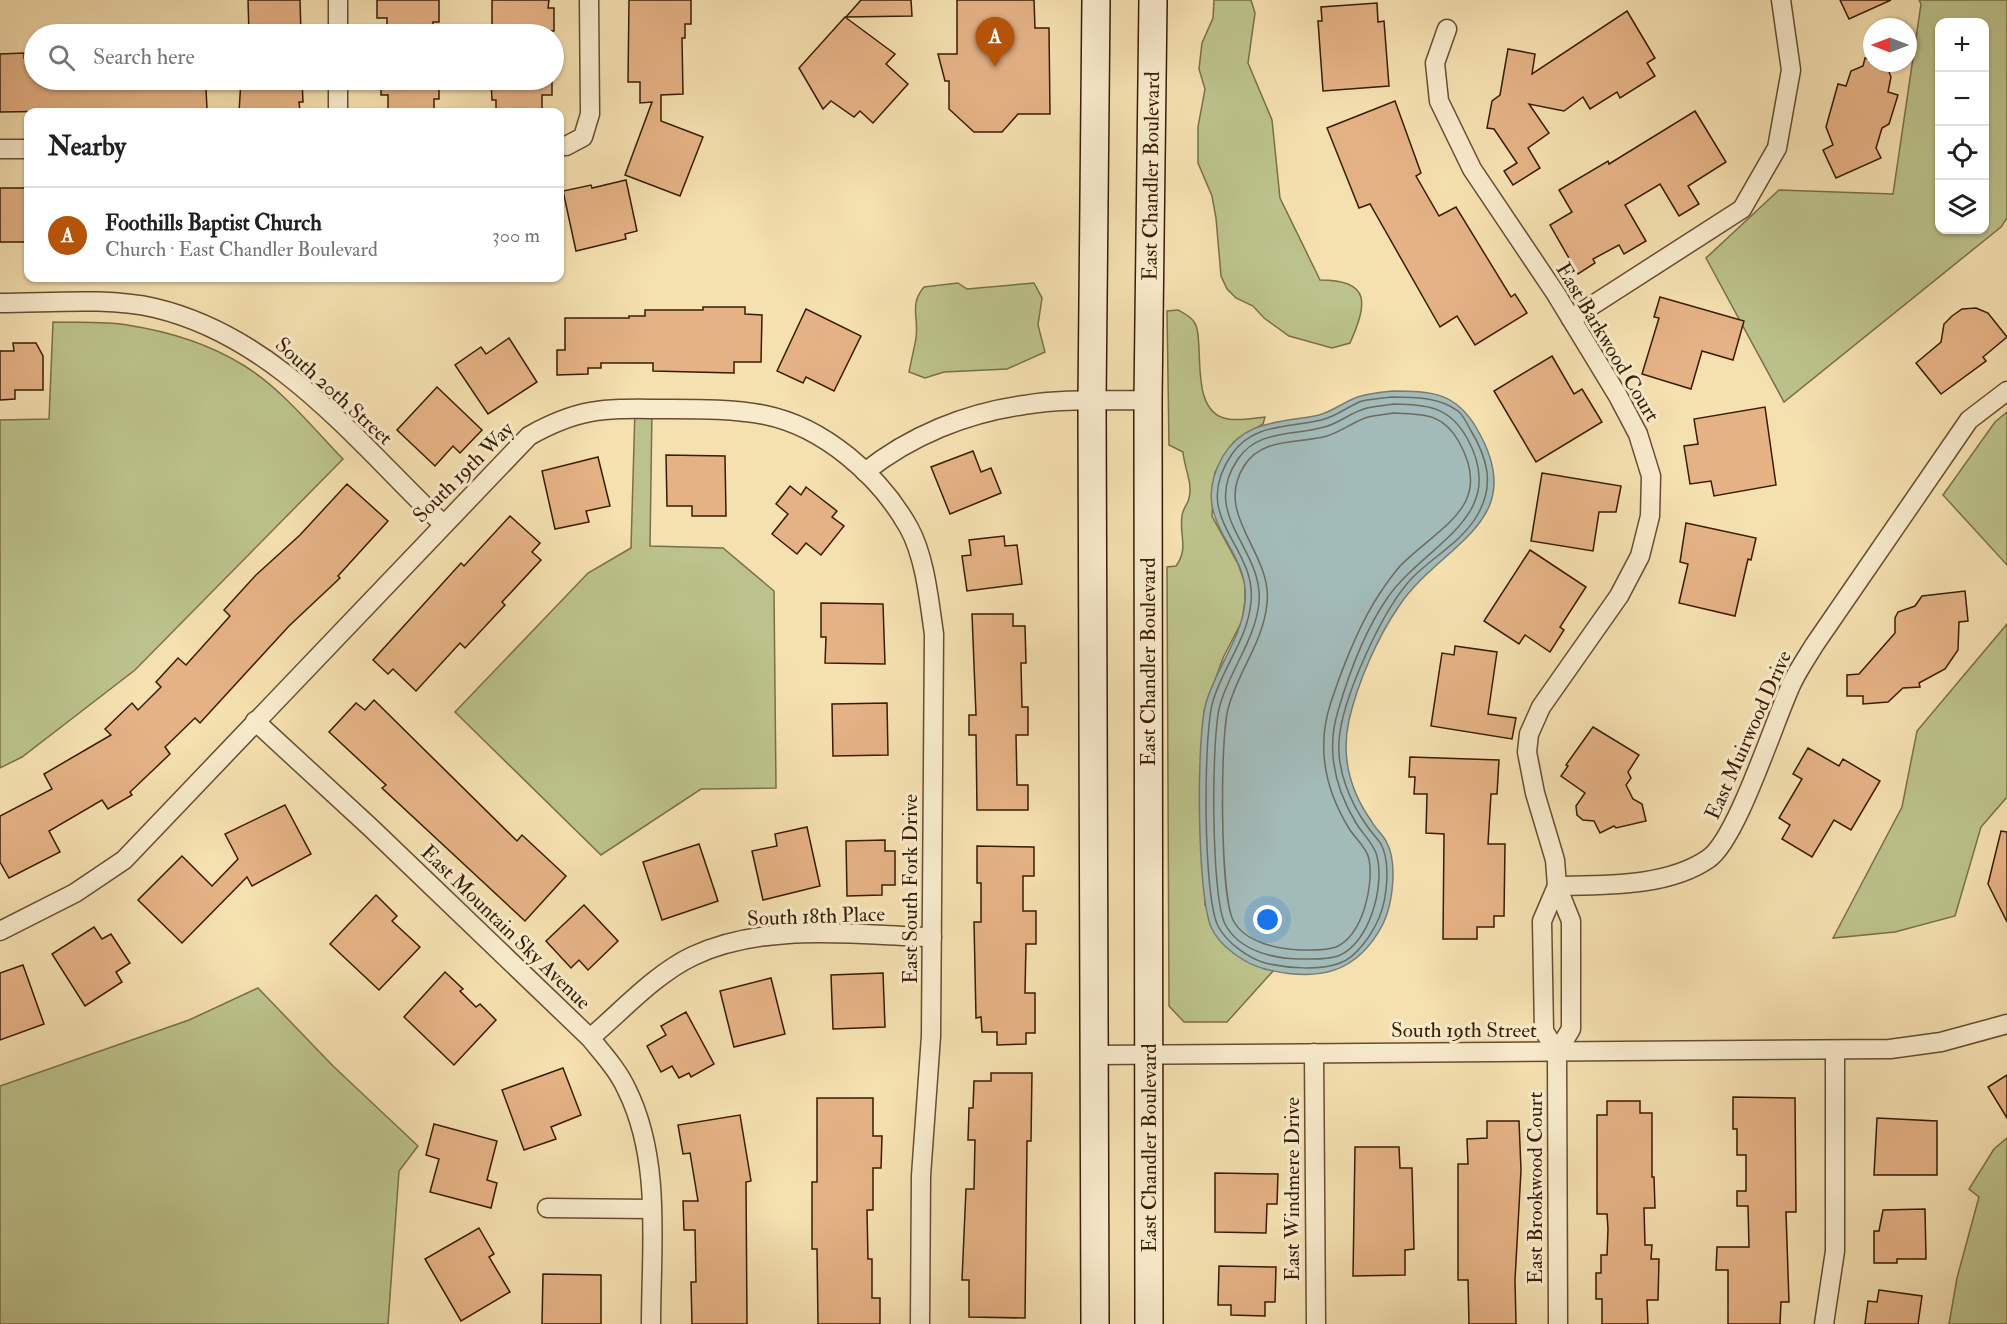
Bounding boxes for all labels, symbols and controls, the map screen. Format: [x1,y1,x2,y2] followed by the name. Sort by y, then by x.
[976,17,1014,67] pin: A
[1863,18,1917,72] north arrow
[1935,18,1989,234] map controls
[1935,18,1989,72] button: +
[24,24,564,90] search box
[45,41,78,74] icon: search
[93,43,195,71] text: Search here
[1136,71,1166,281] street label: East Chandler Boulevard
[1935,72,1989,126] button: −
[1935,126,1989,180] button: locate
[48,131,126,163] text: Nearby
[1935,180,1989,234] button: layers
[105,209,322,237] text: Foothills Baptist Church
[61,223,74,248] text: A
[492,223,540,248] text: 300 m
[105,237,378,262] text: Church · East Chandler Boulevard
[1549,258,1666,427] street label: East Barkwood Court
[269,331,398,451] street label: South 20th Street
[407,415,520,529] street label: South 19th Way
[1135,557,1162,767] street label: East Chandler Boulevard
[1699,646,1798,824] street label: East Muirwood Drive
[897,794,924,984] street label: East South Fork Drive
[415,839,597,1016] street label: East Mountain Sky Avenue
[747,901,886,932] street label: South 18th Place
[1253,905,1282,934] your location
[1391,1017,1537,1044] street label: South 19th Street
[1136,1043,1163,1253] street label: East Chandler Boulevard
[1522,1092,1549,1284] street label: East Brookwood Court
[1279,1097,1306,1281] street label: East Windmere Drive

